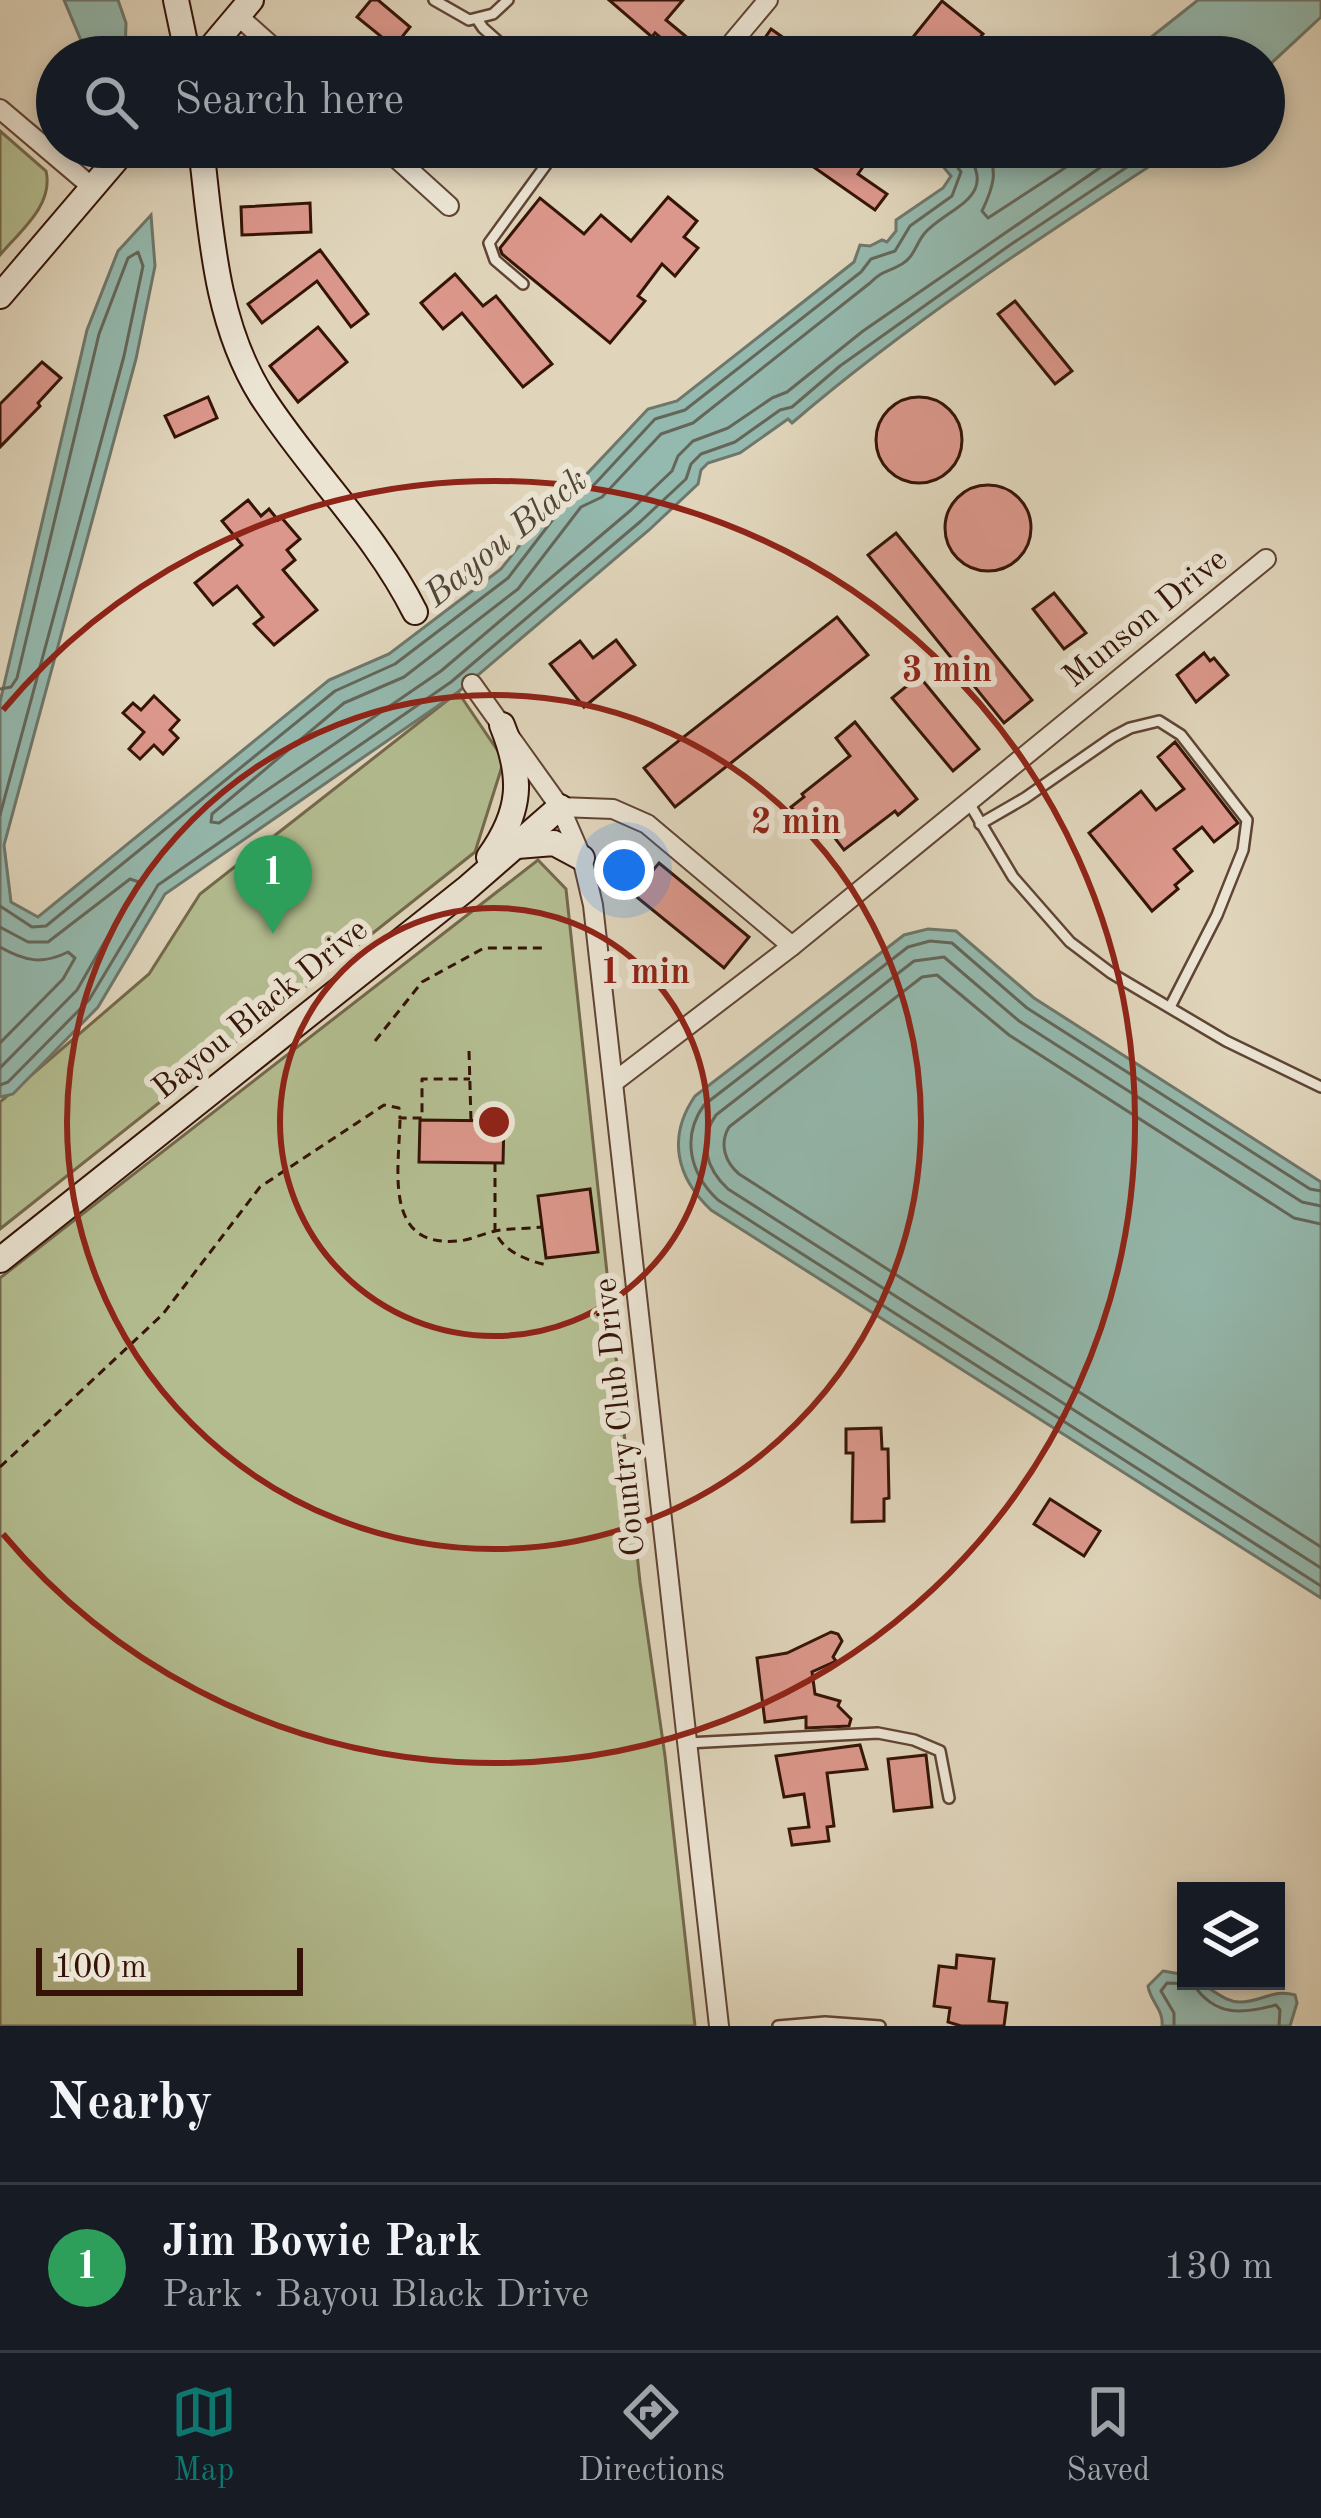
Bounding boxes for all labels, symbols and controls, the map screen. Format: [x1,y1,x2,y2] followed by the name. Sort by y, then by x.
[36,36,1285,168] search box
[78,69,144,135] icon: search
[174,79,404,124] text: Search here
[418,463,595,616] water label: Bayou Black
[1058,543,1234,695] street label: Munson Drive
[902,654,992,690] text: 3 min
[751,806,841,842] text: 2 min
[234,835,312,934] pin: 1
[594,840,654,900] your location
[147,914,375,1106] street label: Bayou Black Drive
[600,956,690,992] text: 1 min
[473,1101,515,1143] centre of rings
[590,1276,652,1558] street label: Country Club Drive
[1177,1882,1285,1990] map controls
[1177,1882,1285,1990] button: layers
[36,1942,303,1995] scale bar
[54,1952,147,1985] text: 100 m
[48,2079,213,2130] text: Nearby
[162,2221,481,2266] text: Jim Bowie Park
[76,2248,98,2287] text: 1
[1163,2248,1273,2287] text: 130 m
[162,2276,589,2315] text: Park · Bayou Black Drive
[171,2379,237,2492] tab: Map
[578,2379,725,2492] tab: Directions
[1066,2379,1150,2492] tab: Saved

